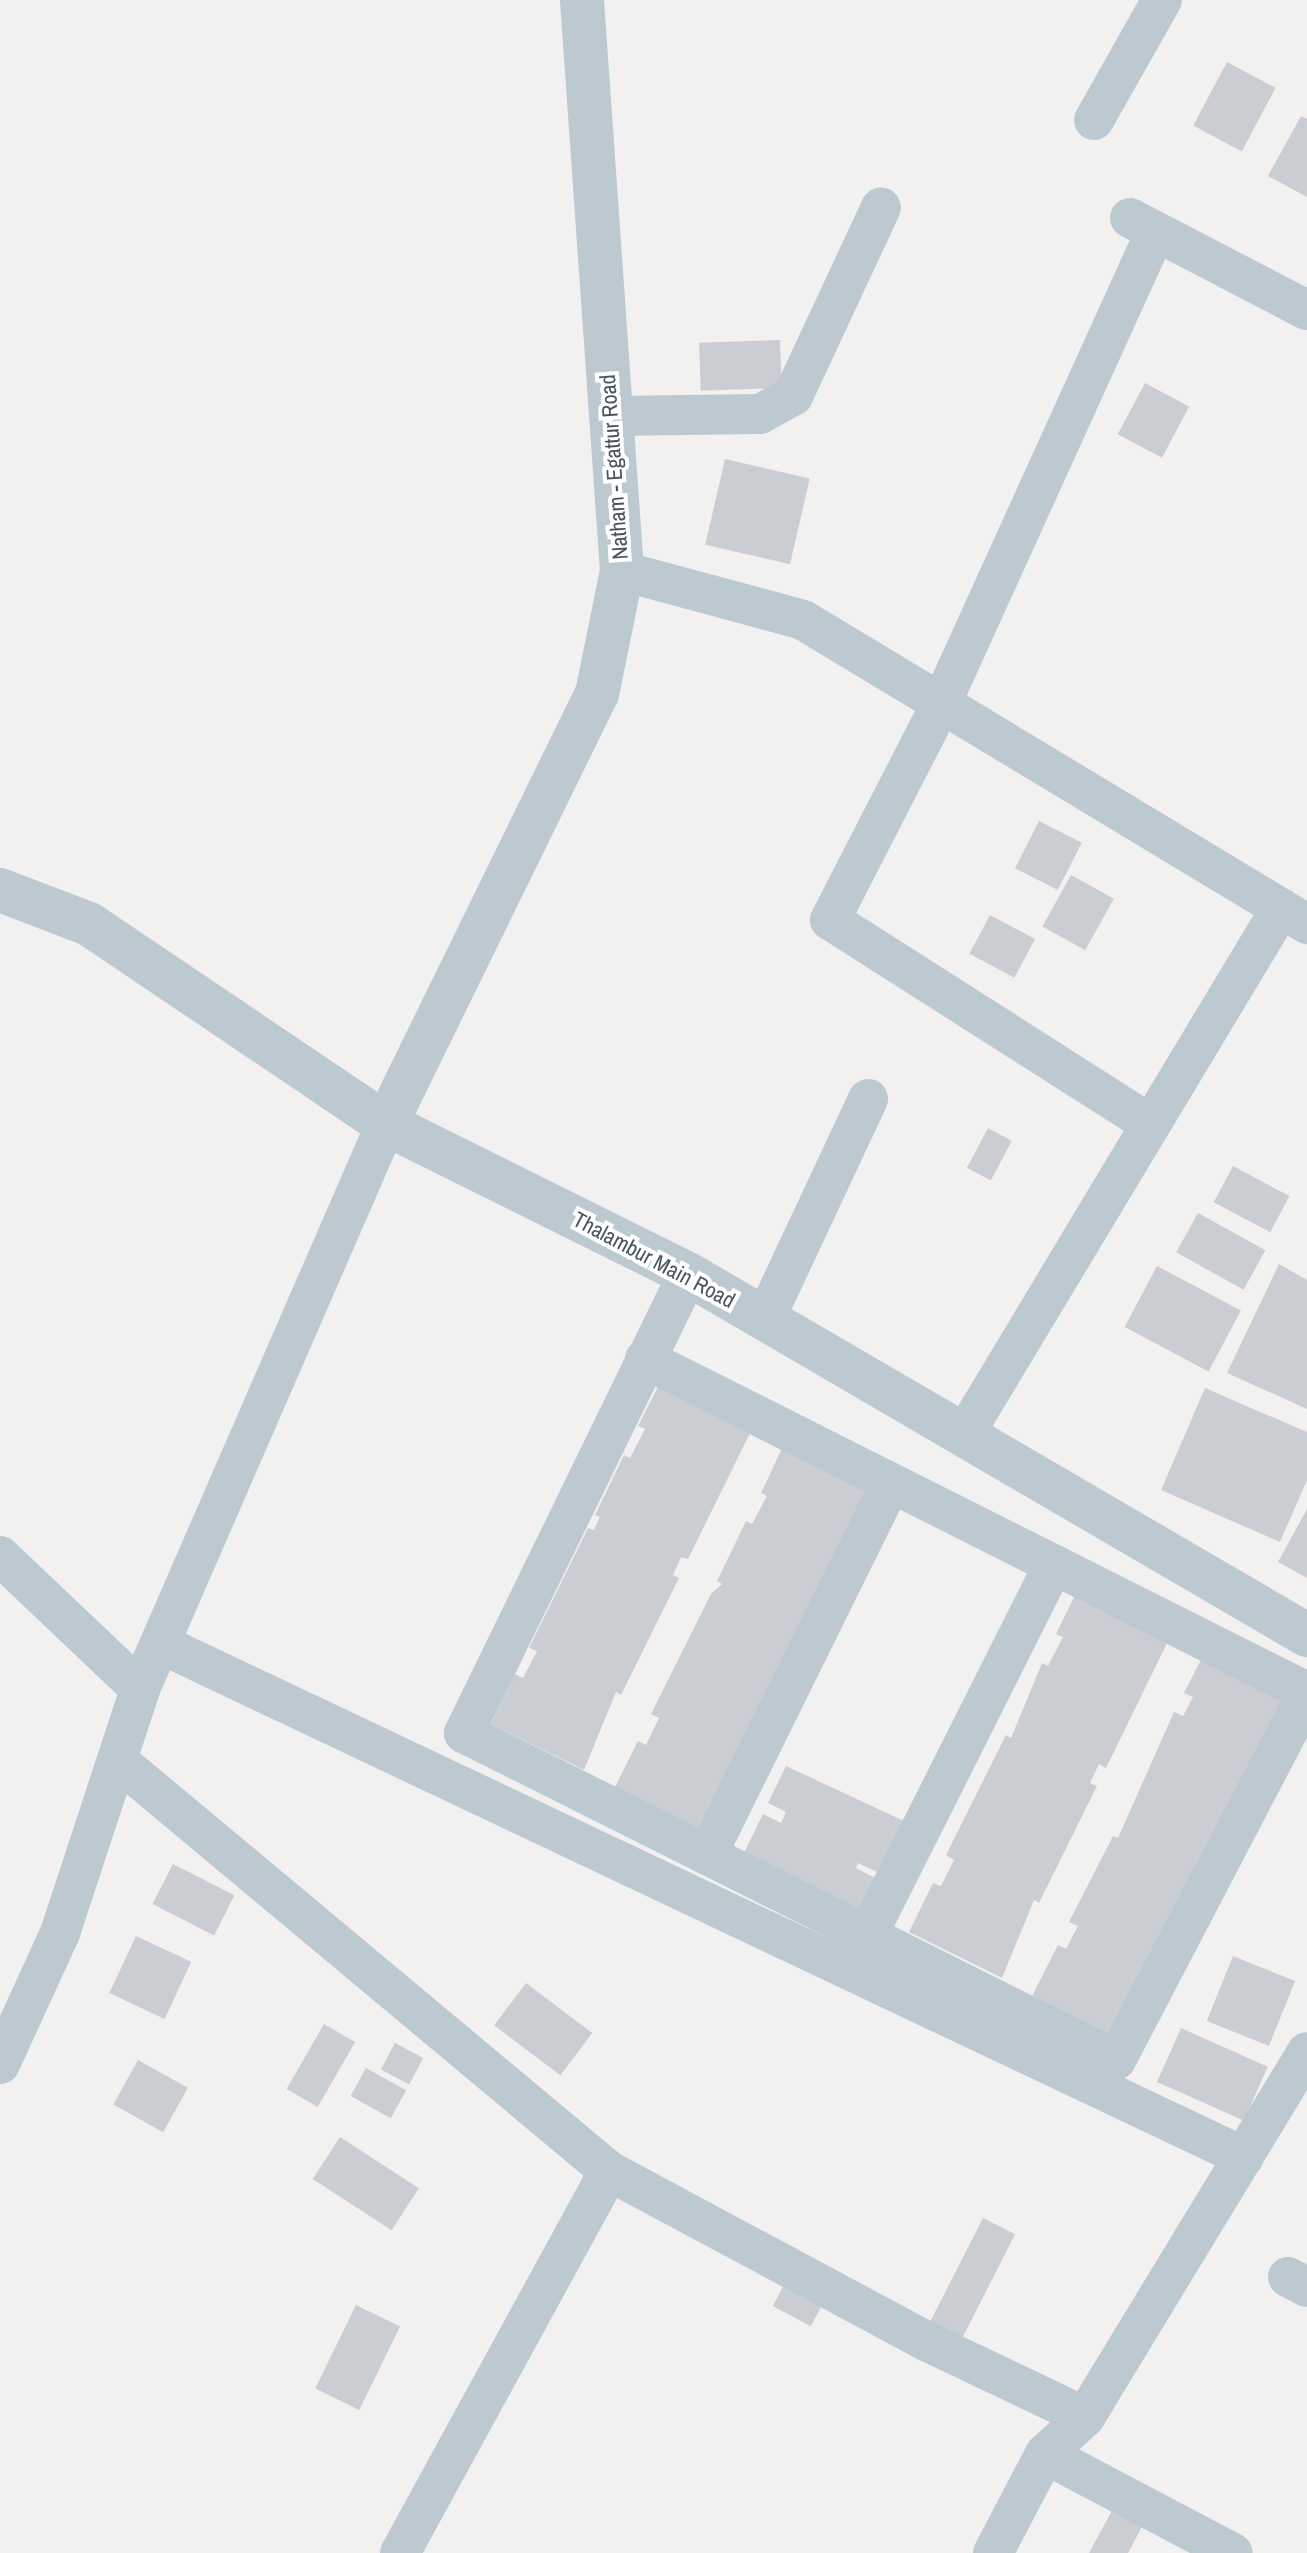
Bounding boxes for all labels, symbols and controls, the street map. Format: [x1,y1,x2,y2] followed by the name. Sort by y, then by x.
[594,374,634,560] street label: Natham - Egattur Road
[569,1206,739,1314] street label: Thalambur Main Road

